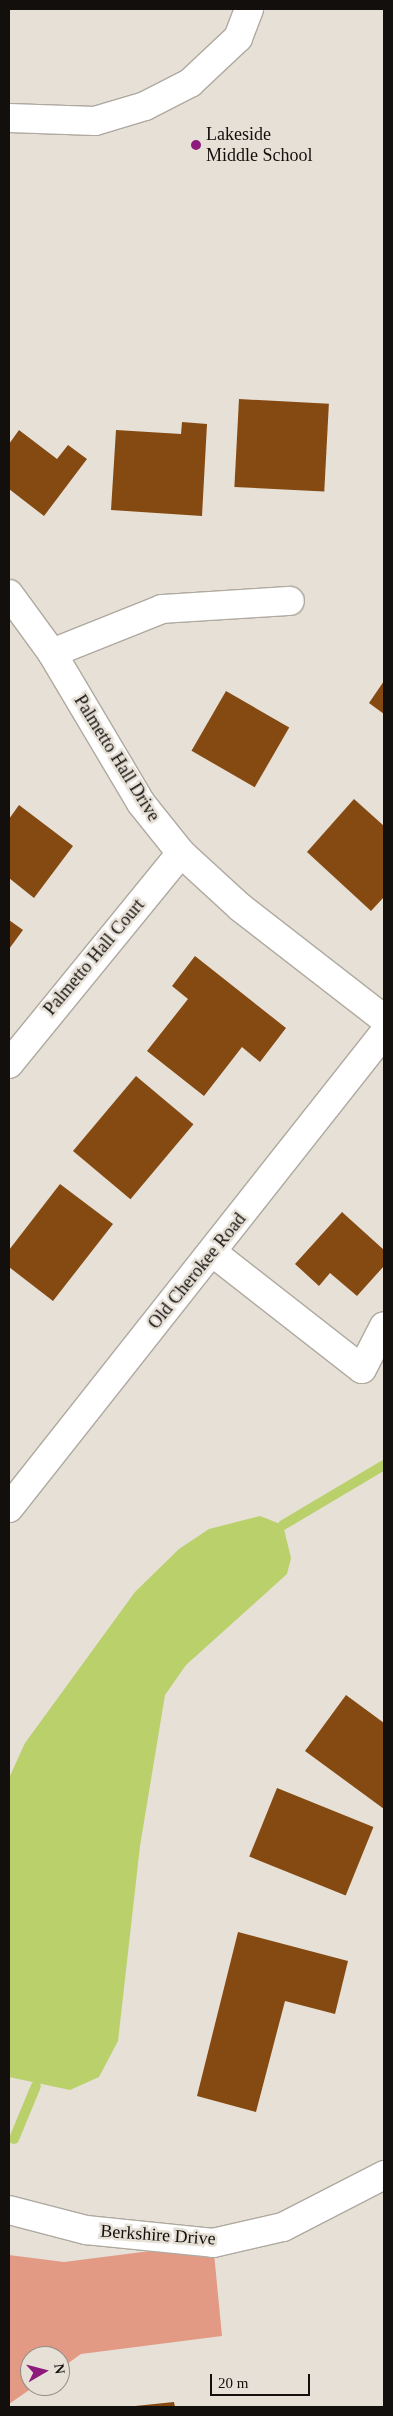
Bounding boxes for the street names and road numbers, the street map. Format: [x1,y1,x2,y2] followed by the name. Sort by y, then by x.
[69,691,165,825] street label: Palmetto Hall Drive
[39,895,149,1019] street label: Palmetto Hall Court
[144,1209,250,1333] street label: Old Cherokee Road
[100,2220,216,2250] street label: Berkshire Drive

